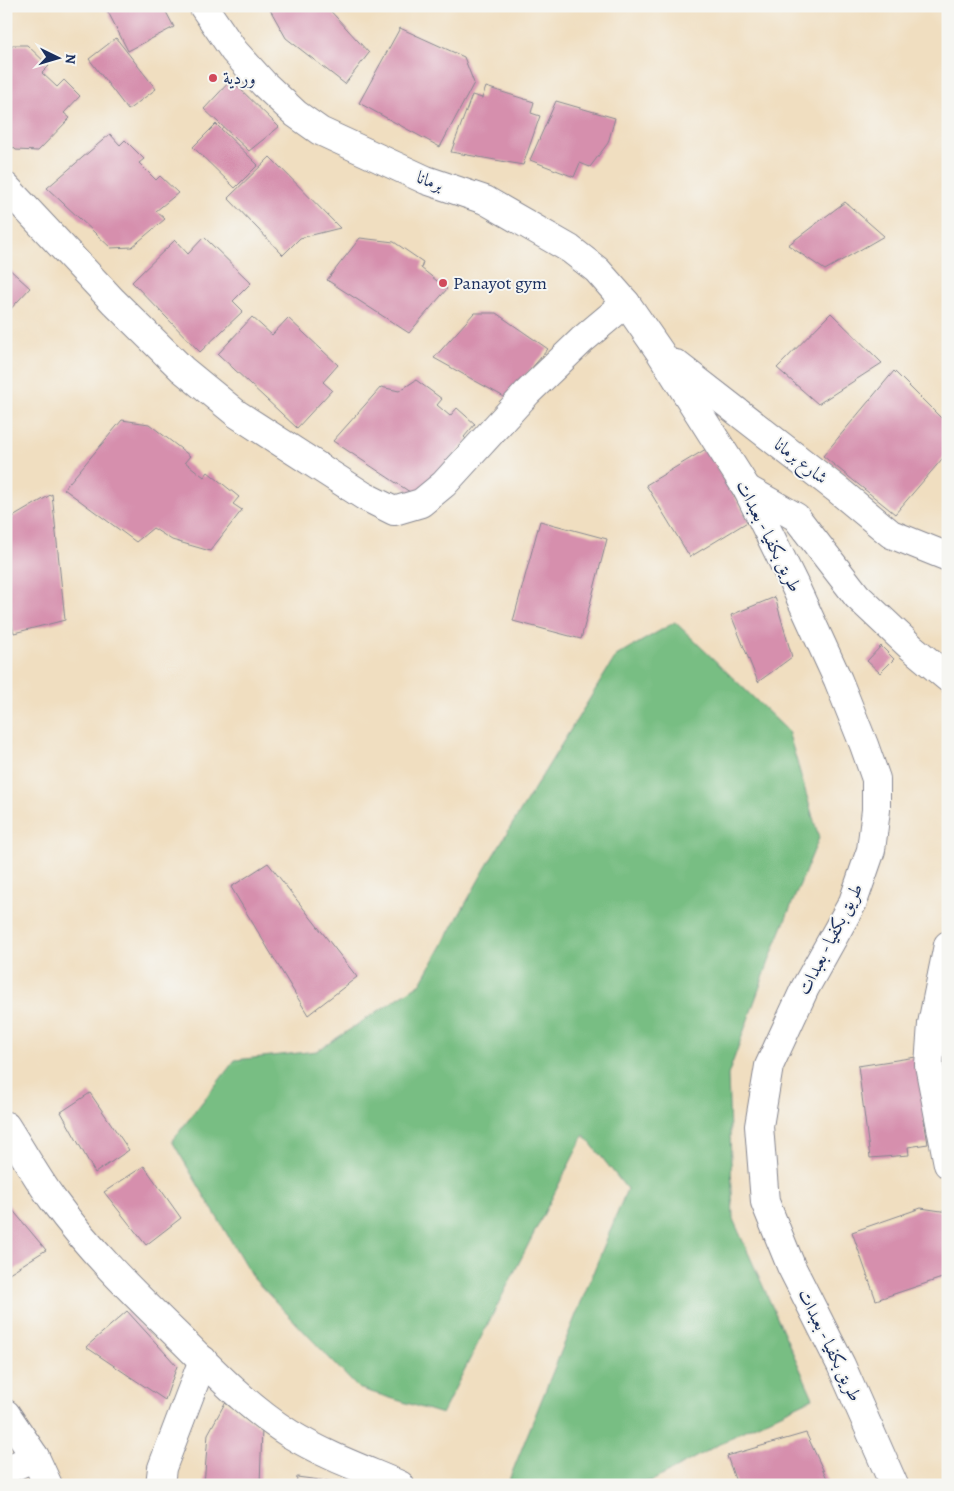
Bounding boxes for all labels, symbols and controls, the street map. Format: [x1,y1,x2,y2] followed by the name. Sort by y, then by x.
[32,32,82,82] north arrow
[61,53,80,65] text: N
[223,66,256,90] place label: وردية
[207,72,219,84] marker: وردية
[413,165,447,197] street label: برمانا
[453,271,547,295] place label: Panayot gym
[437,277,449,289] marker: Panayot gym
[767,432,833,492] street label: شارع برمانا
[730,476,808,596] street label: طريق بكفيا - بعبدات
[791,879,869,999] street label: طريق بكفيا - بعبدات
[792,1285,868,1405] street label: طريق بكفيا - بعبدات

